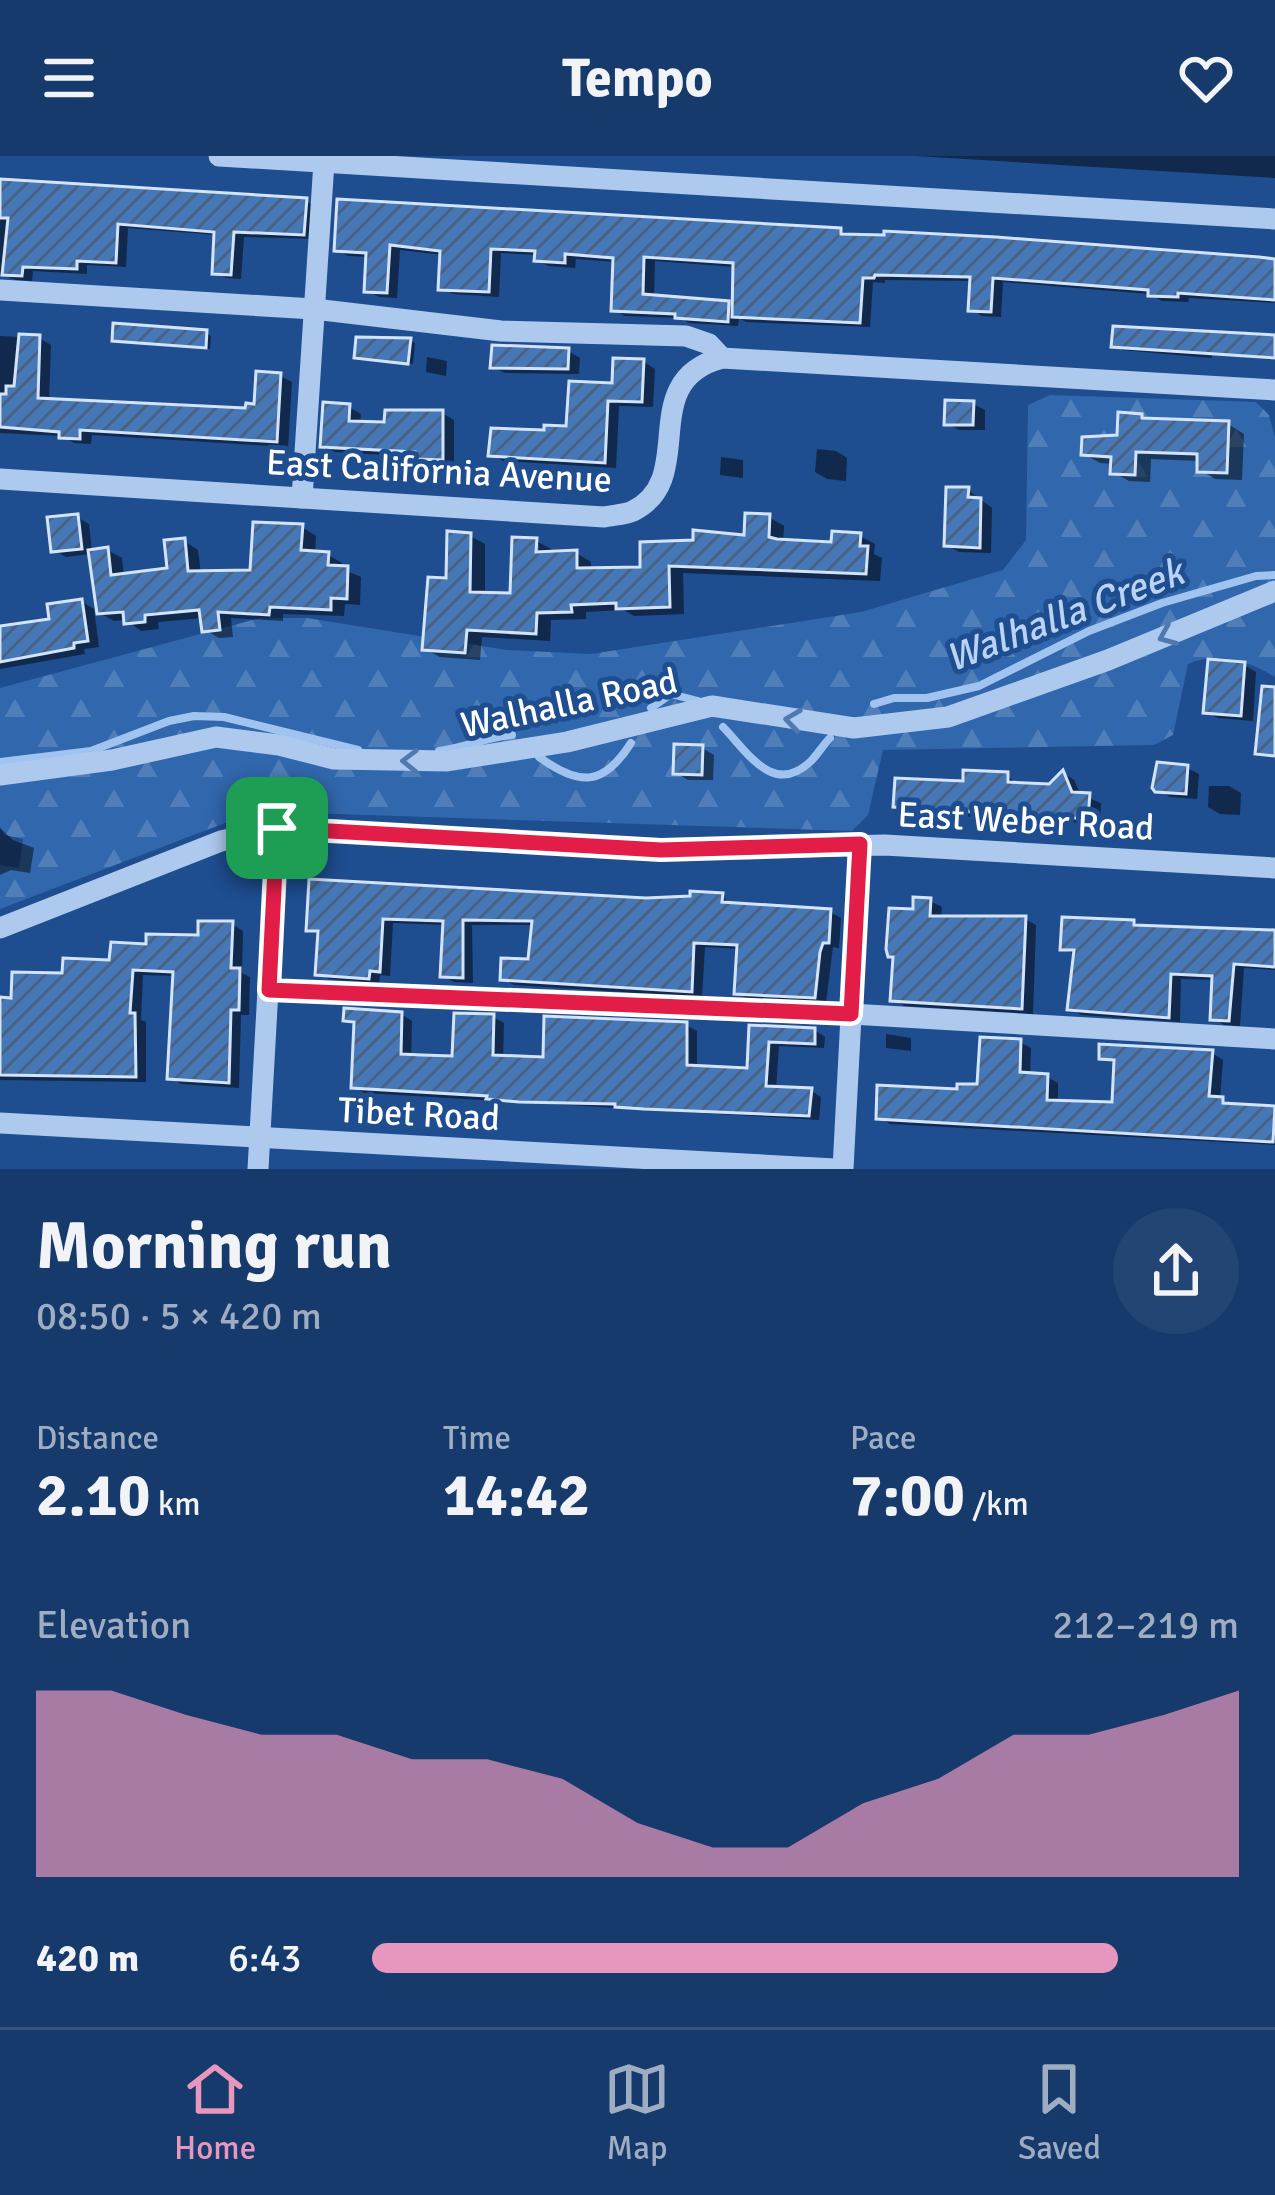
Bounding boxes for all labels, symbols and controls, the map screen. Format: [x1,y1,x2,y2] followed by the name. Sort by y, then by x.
[36,45,102,111] icon: menu
[562,45,713,112] text: Tempo
[1173,45,1239,111] icon: heart
[265,440,613,503] street label: East California Avenue
[939,546,1193,682] water label: Walhalla Creek
[1158,622,1179,646] one-way arrow
[457,659,682,748] street label: Walhalla Road
[783,707,803,733] one-way arrow
[400,748,419,774] one-way arrow
[226,777,328,879] pin
[896,792,1155,851] street label: East Weber Road
[244,795,310,861] icon: arrive
[337,1088,501,1141] street label: Tibet Road
[36,1206,392,1287] text: Morning run
[1113,1208,1239,1334] button: share
[36,1292,322,1340] text: 08:50 · 5 × 420 m
[36,1418,159,1459] text: Distance
[443,1418,511,1459] text: Time
[850,1418,916,1459] text: Pace
[36,1459,150,1533] text: 2.10
[443,1459,590,1533] text: 14:42
[850,1459,965,1533] text: 7:00
[150,1484,201,1525] text: km
[965,1484,1029,1525] text: /km
[36,1601,191,1649] text: Elevation
[1052,1601,1239,1649] text: 212–219 m
[36,1934,139,1982] text: 420 m
[228,1934,302,1982] text: 6:43
[174,2056,256,2169] tab: Home
[604,2056,670,2169] tab: Map
[1018,2056,1101,2169] tab: Saved

